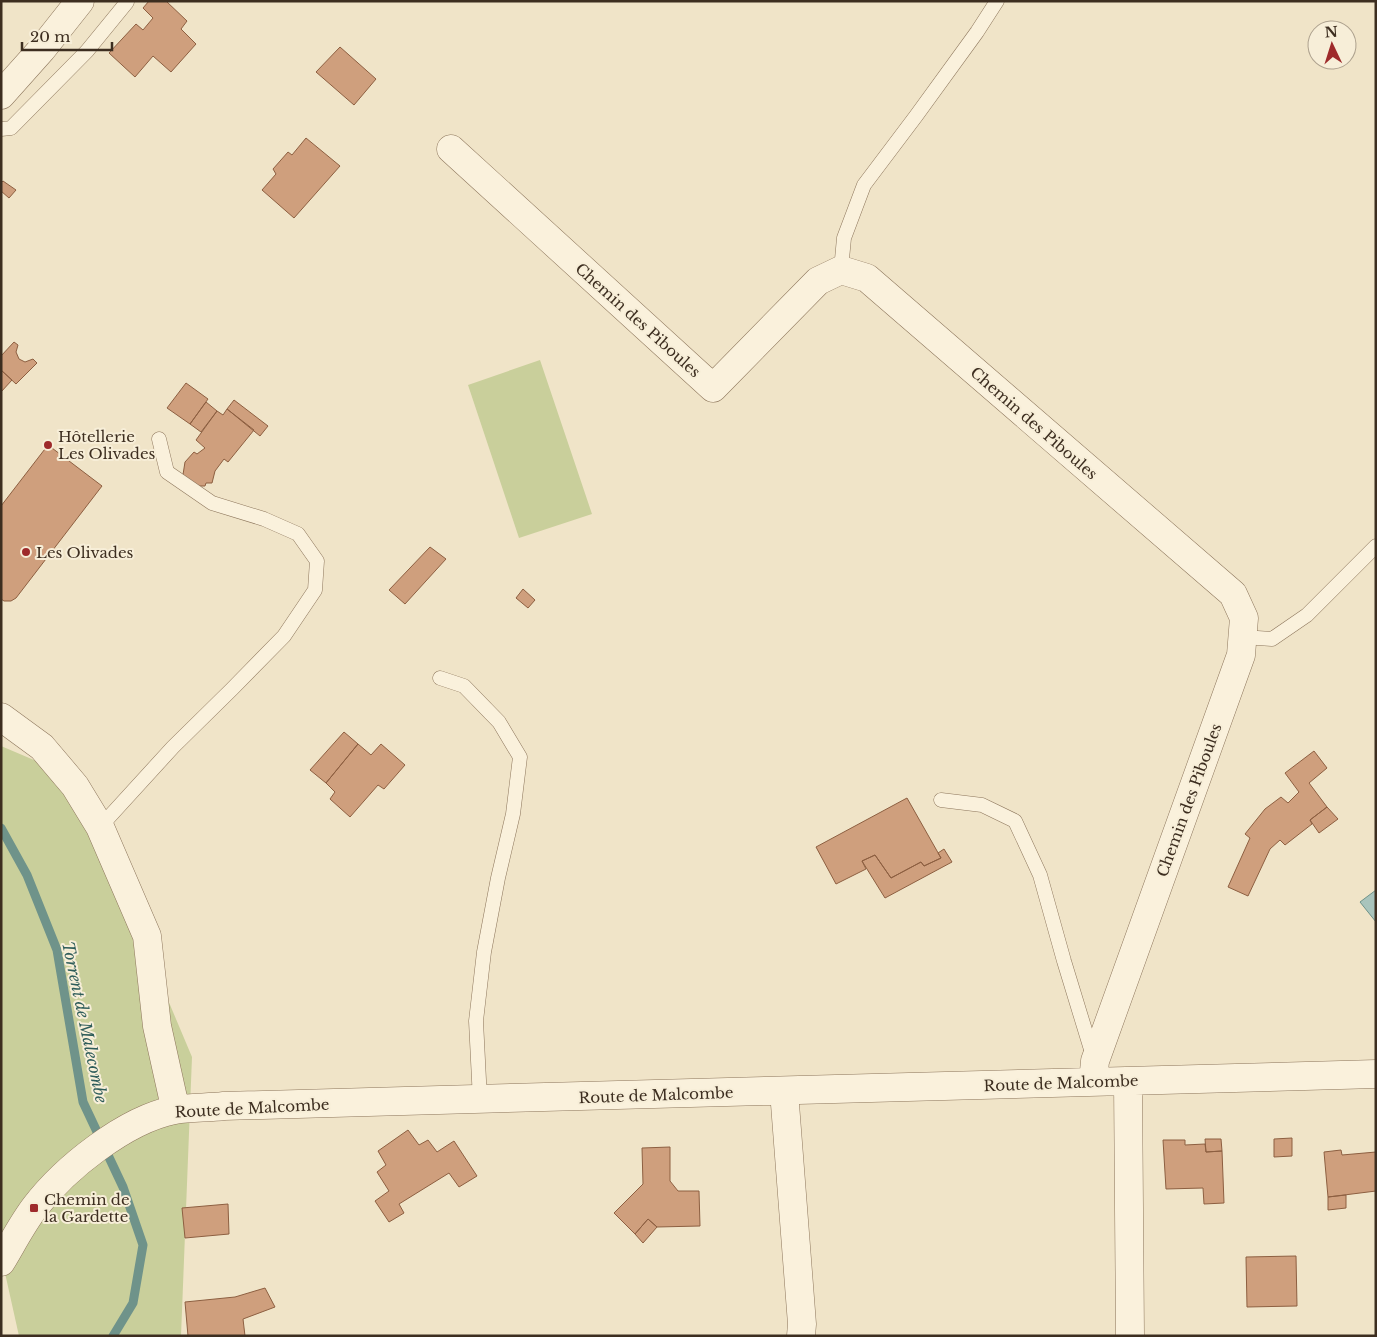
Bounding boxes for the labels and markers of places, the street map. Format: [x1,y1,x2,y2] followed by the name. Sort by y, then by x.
[58,427,156,463] place label: Hôtellerie Les Olivades
[42,439,54,451] marker: Hôtellerie Les Olivades
[36,543,134,562] place label: Les Olivades
[20,546,32,558] marker: Les Olivades
[44,1190,130,1226] place label: Chemin de la Gardette
[28,1202,40,1214] marker: Chemin de la Gardette

